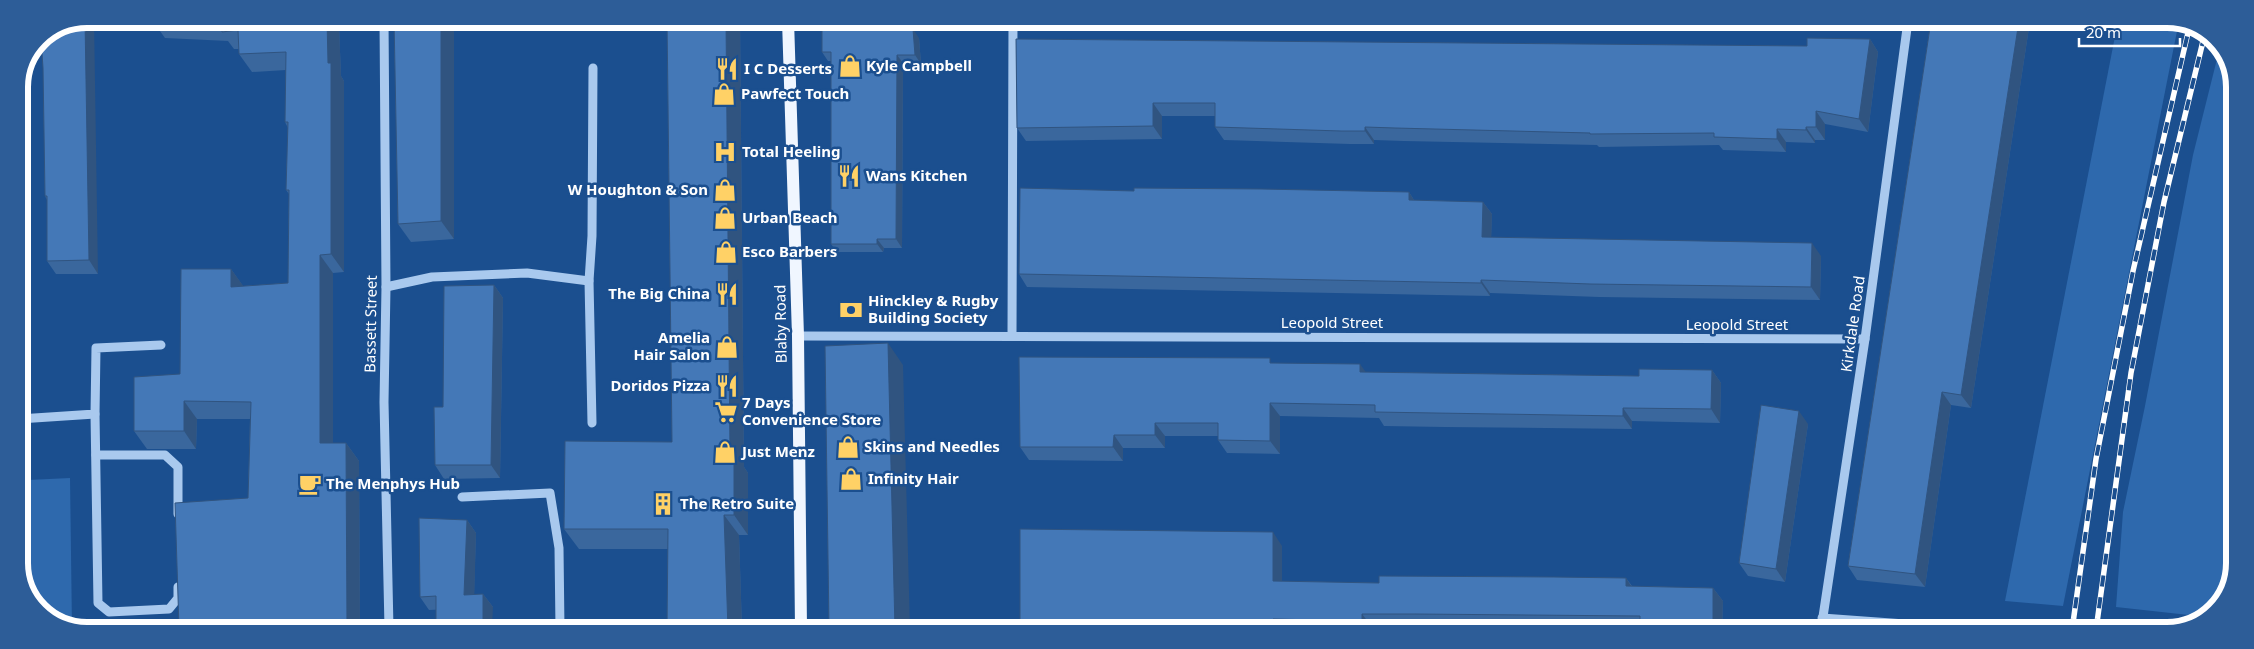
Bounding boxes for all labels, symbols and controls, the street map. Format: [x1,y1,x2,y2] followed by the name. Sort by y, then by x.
[2079,15,2180,47] scale bar
[2086,22,2121,42] text: 20 m
[837,53,863,79] shop icon: Kyle Campbell
[866,55,972,75] place label: Kyle Campbell
[714,56,740,82] restaurant icon: I C Desserts
[744,58,832,78] place label: I C Desserts
[711,81,737,107] shop icon: Pawfect Touch
[741,83,849,103] place label: Pawfect Touch
[712,139,738,165] hospital icon: Total Heeling
[742,141,840,161] place label: Total Heeling
[836,163,862,189] restaurant icon: Wans Kitchen
[866,165,968,185] place label: Wans Kitchen
[712,177,738,203] shop icon: W Houghton & Son
[568,179,708,199] place label: W Houghton & Son
[712,205,738,231] shop icon: Urban Beach
[742,207,838,227] place label: Urban Beach
[713,239,739,265] shop icon: Esco Barbers
[742,241,837,261] place label: Esco Barbers
[359,274,381,373] street label: Bassett Street
[1835,274,1869,373] street label: Kirkdale Road
[714,281,740,307] restaurant icon: The Big China
[608,283,710,303] place label: The Big China
[769,285,791,363] street label: Blaby Road
[868,290,999,327] place label: Hinckley & Rugby Building Society
[838,297,864,323] bank icon: Hinckley & Rugby Building Society
[1281,312,1384,332] street label: Leopold Street
[1686,314,1789,334] street label: Leopold Street
[634,327,710,364] place label: Amelia Hair Salon
[714,334,740,360] shop icon: Amelia Hair Salon
[714,373,740,399] restaurant icon: Doridos Pizza
[611,375,710,395] place label: Doridos Pizza
[742,392,881,429] place label: 7 Days Convenience Store
[713,399,739,425] supermarket icon: 7 Days Convenience Store
[835,434,861,460] shop icon: Skins and Needles
[864,436,1000,456] place label: Skins and Needles
[712,439,738,465] shop icon: Just Menz
[740,441,815,461] place label: Just Menz
[838,466,864,492] shop icon: Infinity Hair
[868,468,959,488] place label: Infinity Hair
[297,471,323,497] cafe icon: The Menphys Hub
[326,473,460,493] place label: The Menphys Hub
[650,491,676,517] building icon: The Retro Suite
[680,493,794,513] place label: The Retro Suite

